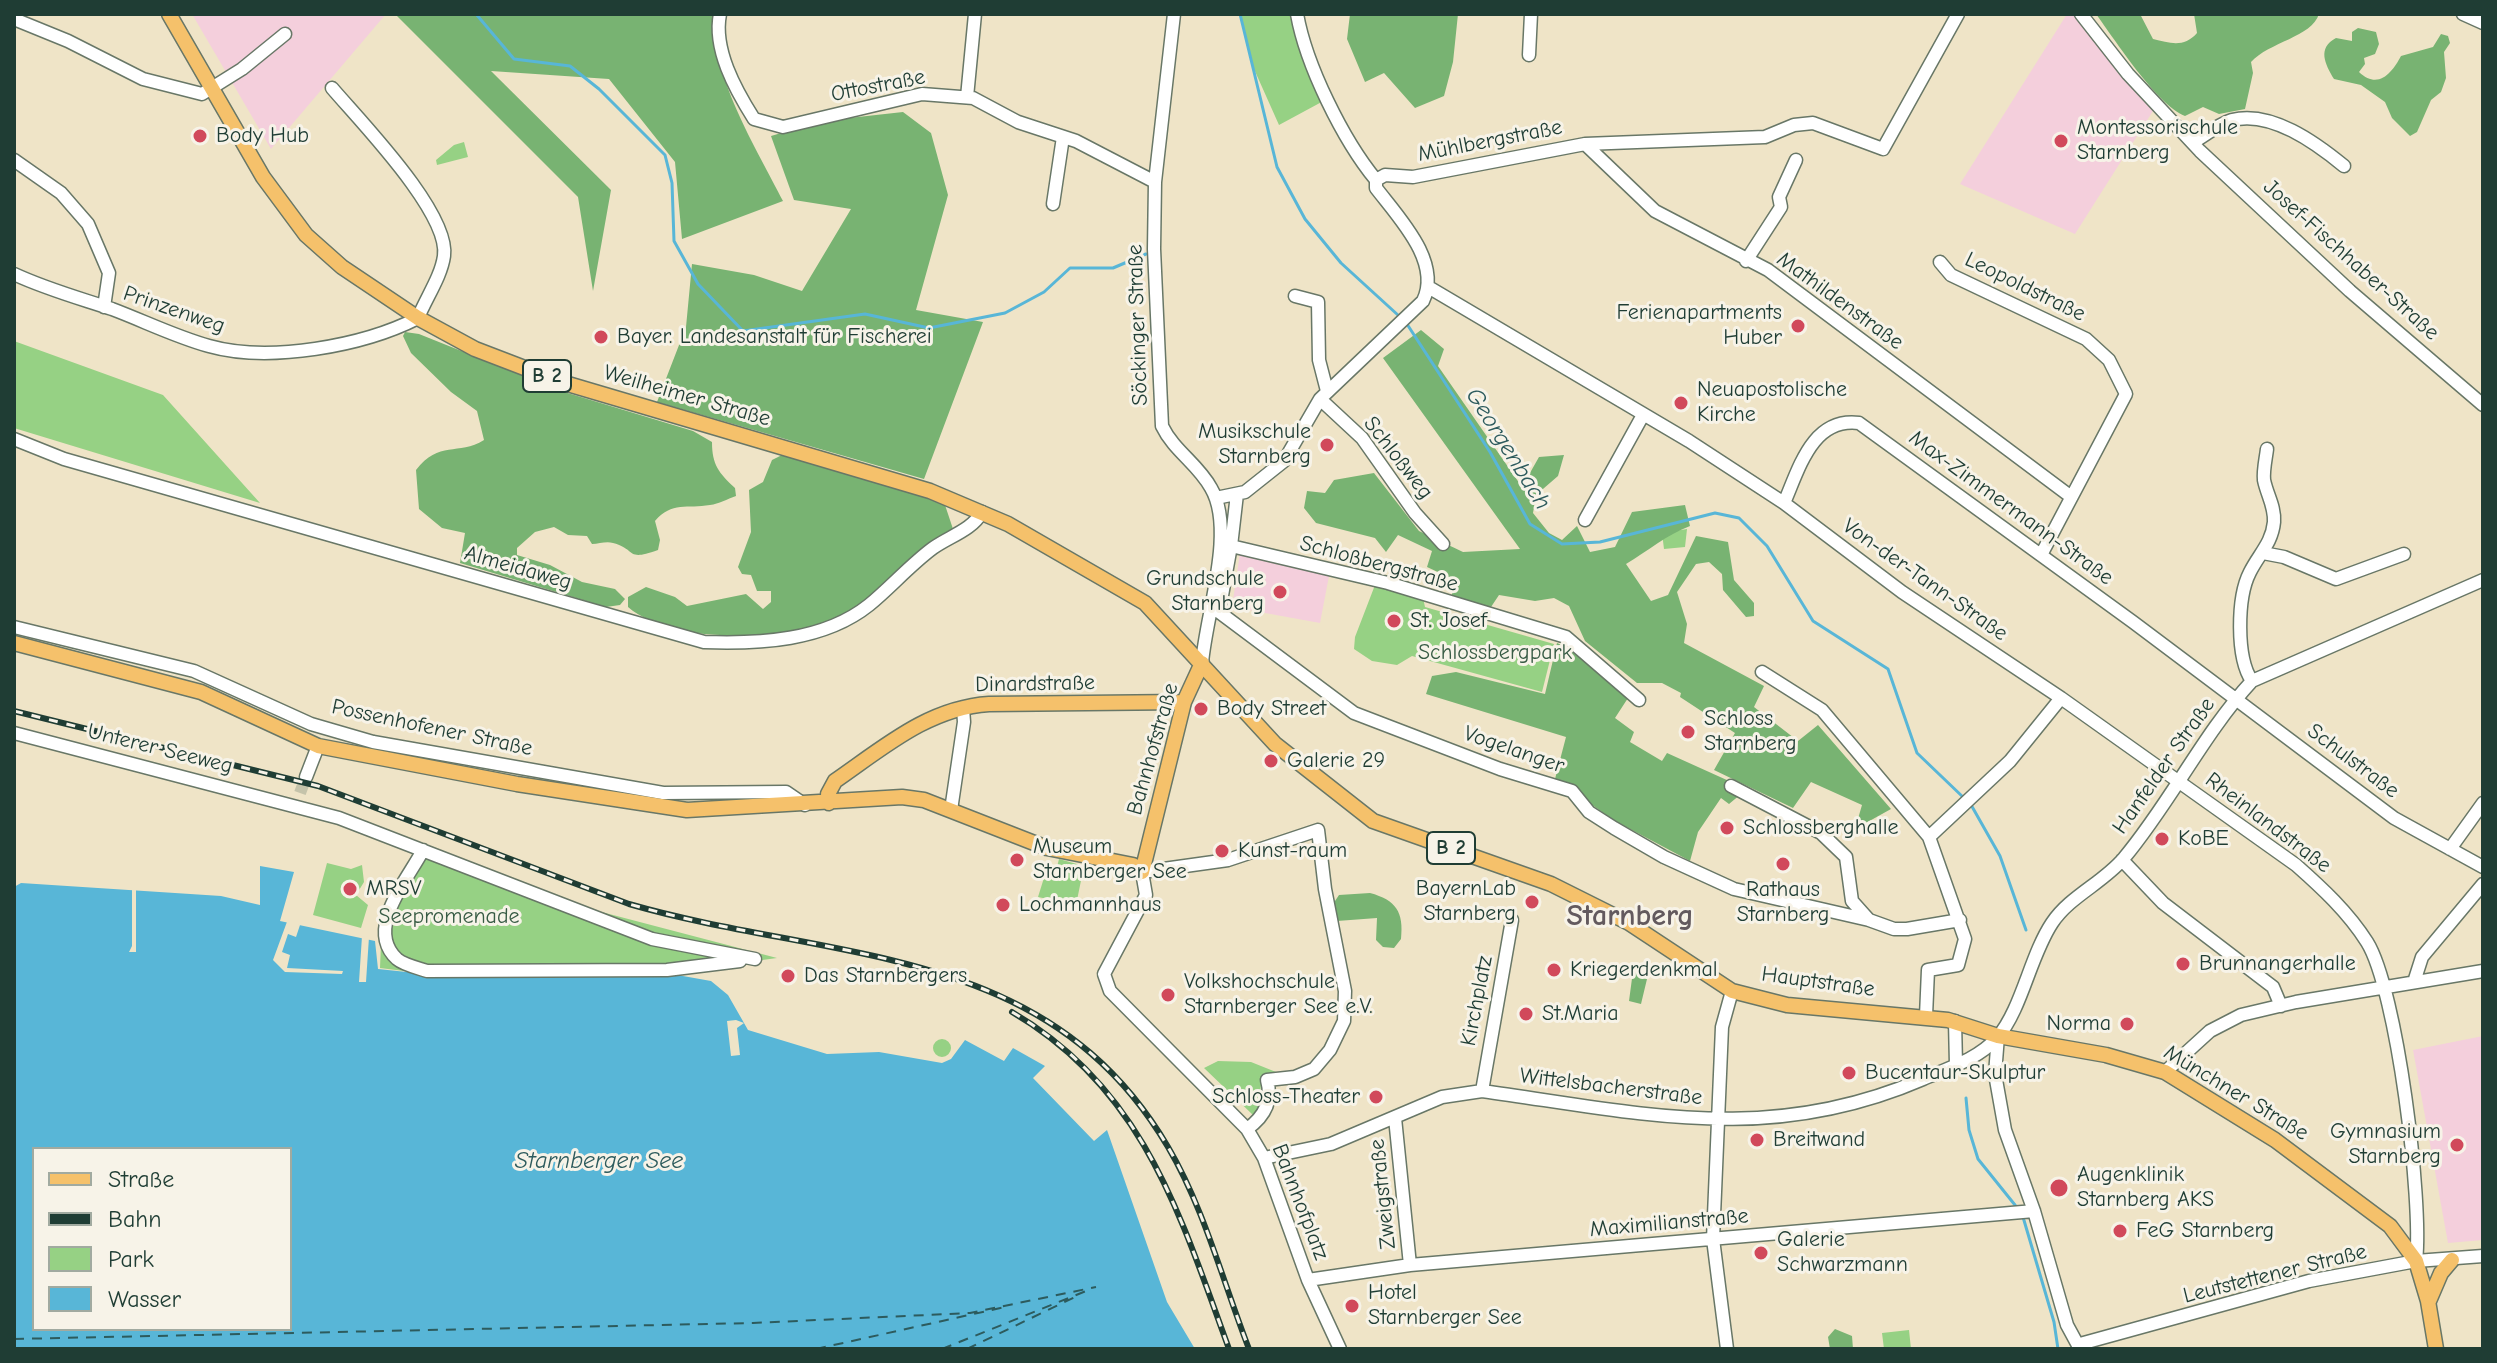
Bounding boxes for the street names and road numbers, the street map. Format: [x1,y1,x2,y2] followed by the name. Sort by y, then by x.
[829,64,927,108] street label: Ottostraße
[1416,114,1564,168] street label: Mühlbergstraße
[2258,174,2444,346] street label: Josef-Fischhaber-Straße
[1122,244,1154,406] street label: Söckinger Straße
[1771,246,1909,356] street label: Mathildenstraße
[1960,246,2090,328] street label: Leopoldstraße
[120,280,228,340] street label: Prinzenweg
[523,360,571,392] road number: B 2
[601,360,773,432] street label: Weilheimer Straße
[1357,411,1439,505] street label: Schloßweg
[1904,425,2118,591] street label: Max-Zimmermann-Straße
[1837,513,2013,647] street label: Von-der-Tann-Straße
[1297,530,1461,598] street label: Schloßbergstraße
[461,540,575,596] street label: Almeidaweg
[975,670,1095,698] street label: Dinardstraße
[1122,680,1184,818] street label: Bahnhofstraße
[2107,693,2221,839] street label: Hanfelder Straße
[329,694,535,762] street label: Possenhofener Straße
[84,718,236,780] street label: Unterer Seeweg
[2302,718,2404,804] street label: Schulstraße
[1460,721,1568,779] street label: Vogelanger
[2200,767,2336,879] street label: Rheinlandstraße
[1427,832,1475,864] road number: B 2
[1455,954,1499,1048] street label: Kirchplatz
[1760,961,1876,1003] street label: Hauptstraße
[2159,1039,2313,1147] street label: Münchner Straße
[1518,1063,1704,1111] street label: Wittelsbacherstraße
[1364,1137,1402,1251] street label: Zweigstraße
[1266,1140,1334,1264] street label: Bahnhofplatz
[1588,1203,1750,1243] street label: Maximilianstraße
[2181,1238,2369,1310] street label: Leutstettener Straße

